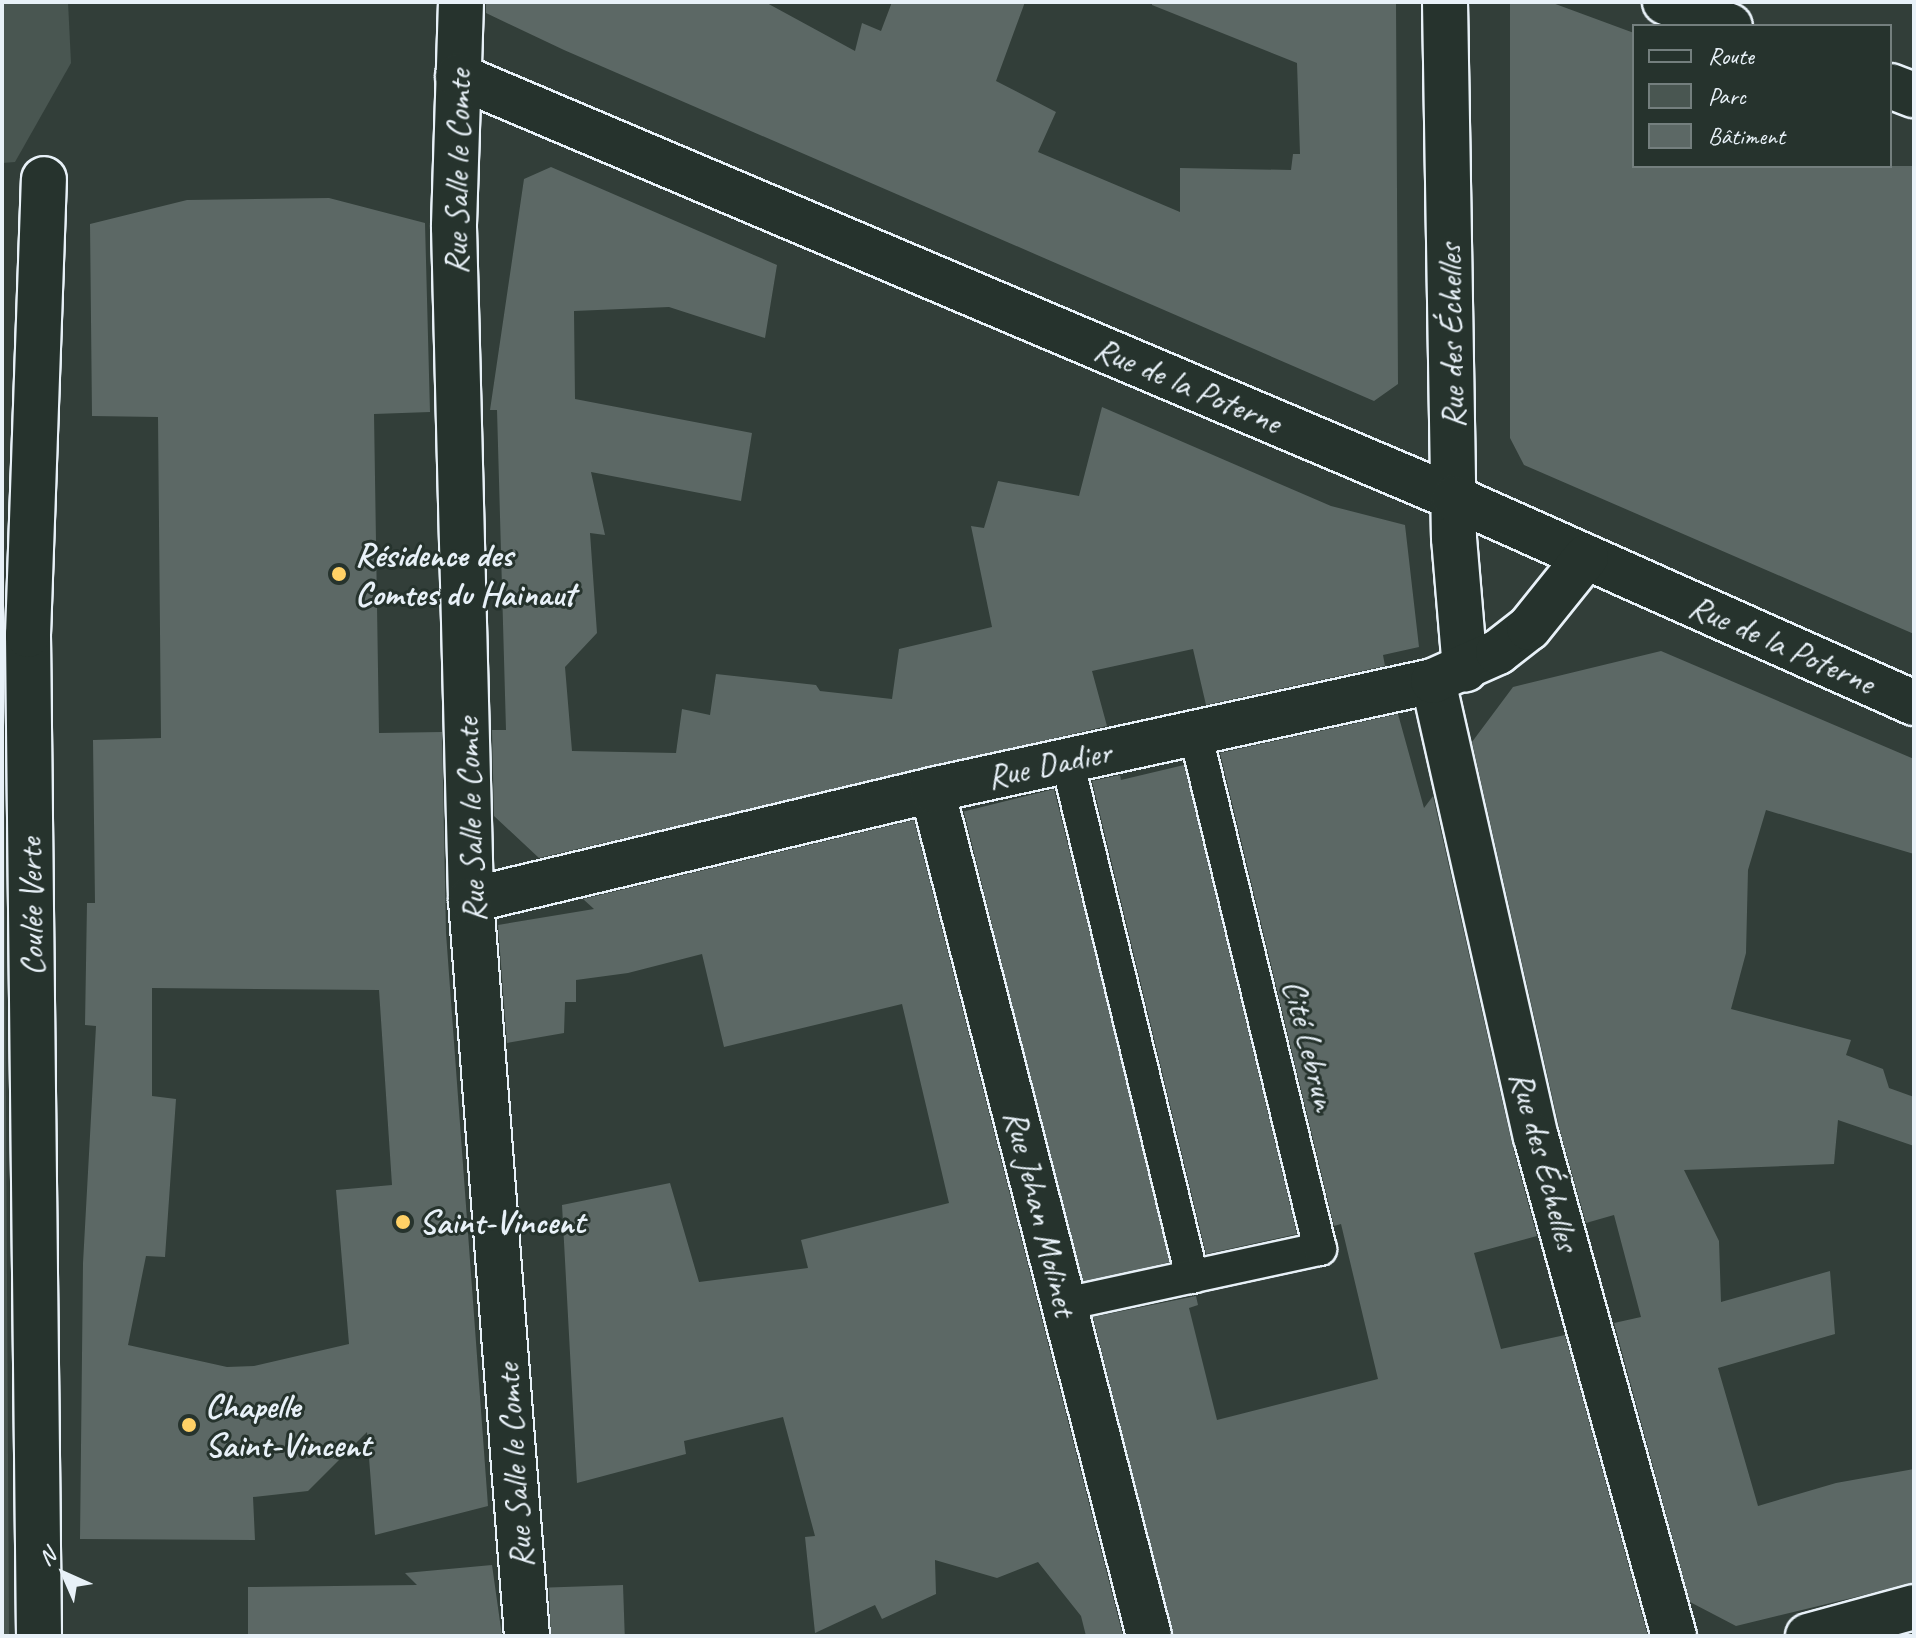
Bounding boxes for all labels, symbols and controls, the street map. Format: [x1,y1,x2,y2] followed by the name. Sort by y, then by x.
[1632,24,1892,168] legend
[1708,41,1754,71] text: Route
[435,69,479,275] street label: Rue Salle le Comte
[1708,81,1746,111] text: Parc
[1708,121,1785,151] text: Bâtiment
[1429,243,1473,429] street label: Rue des Échelles
[1089,327,1287,443] street label: Rue de la Poterne
[355,534,575,614] place label: Résidence des Comtes du Hainaut
[330,565,348,583] marker: Résidence des Comtes du Hainaut
[1683,585,1881,703] street label: Rue de la Poterne
[446,717,494,923] street label: Rue Salle le Comte
[983,731,1115,797] street label: Rue Dadier
[9,838,53,976] street label: Coulée Verte
[1274,975,1346,1115] street label: Cité Lebrun
[1501,1067,1589,1255] street label: Rue des Échelles
[996,1107,1086,1319] street label: Rue Jehan Molinet
[419,1202,585,1242] place label: Saint-Vincent
[394,1213,412,1231] marker: Saint-Vincent
[486,1362,542,1570] street label: Rue Salle le Comte
[205,1385,371,1464] place label: Chapelle Saint-Vincent
[180,1416,198,1434] marker: Chapelle Saint-Vincent
[24,1534,104,1614] north arrow
[32,1542,62,1572] text: N

